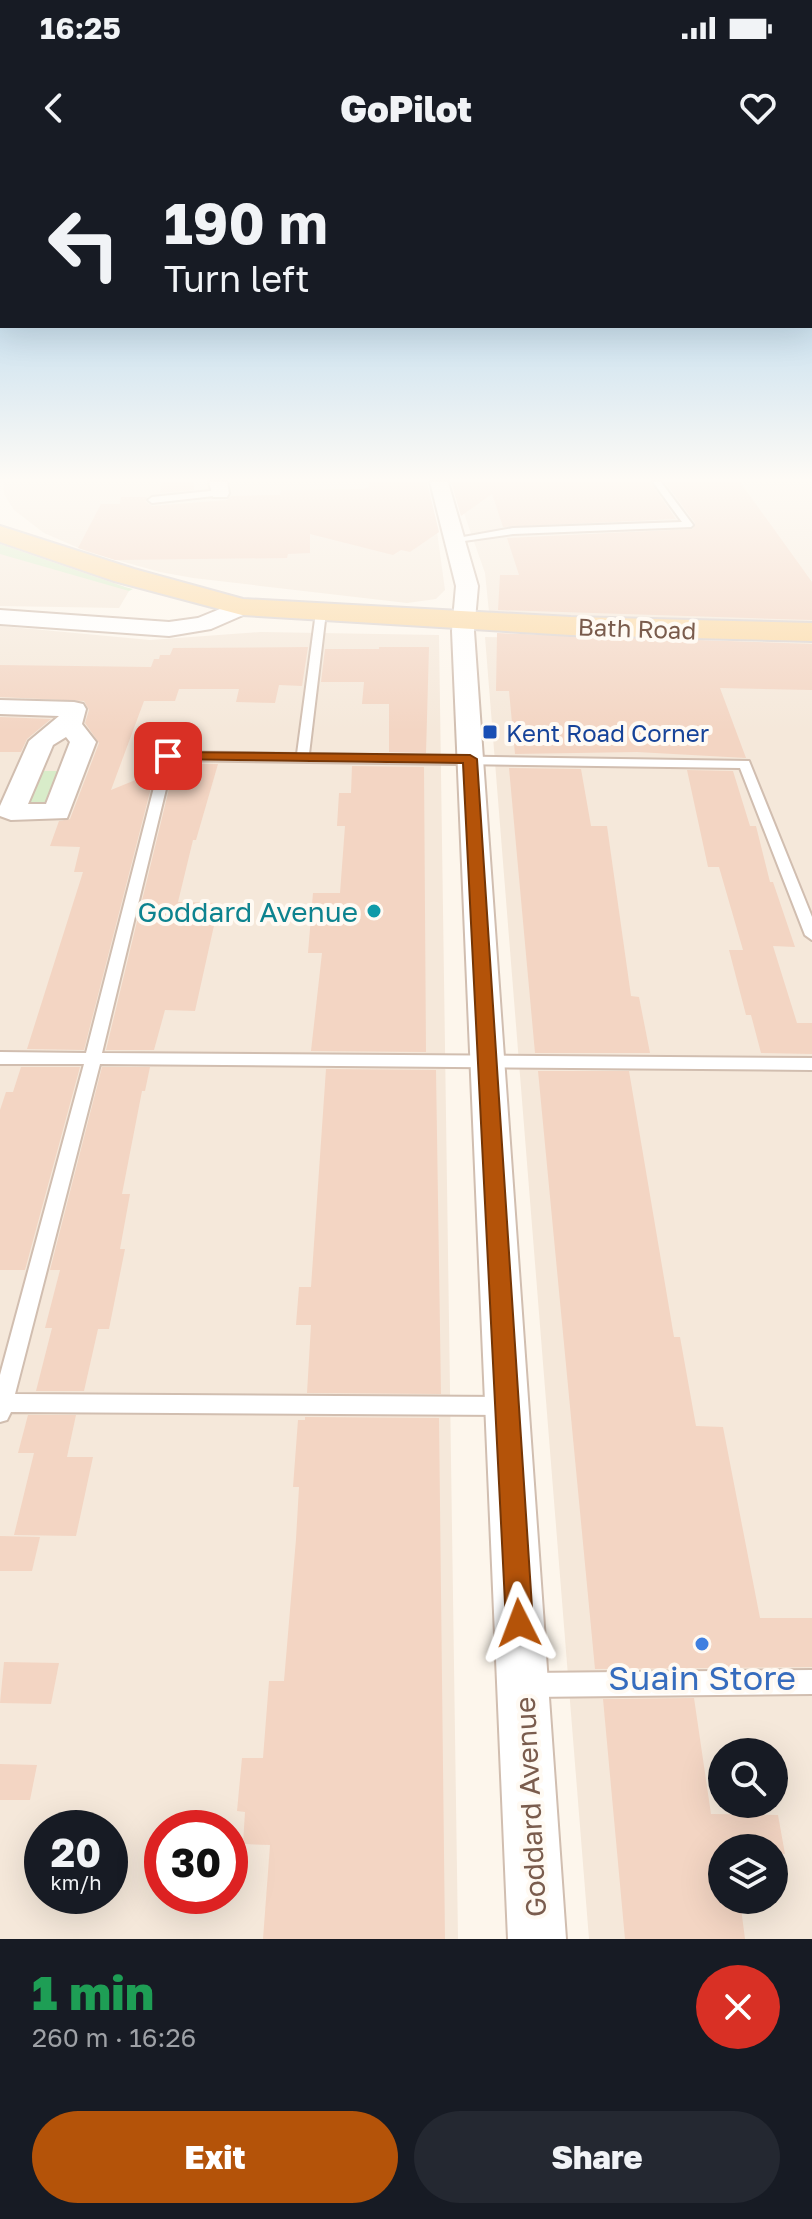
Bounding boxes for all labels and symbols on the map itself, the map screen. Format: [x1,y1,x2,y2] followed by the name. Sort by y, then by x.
[577,611,697,645] street label: Bath Road
[506,718,709,747] place label: Kent Road Corner
[134,722,202,790] pin
[481,723,499,741] marker: Kent Road Corner
[137,895,358,928] place label: Goddard Avenue
[365,902,383,920] marker: Goddard Avenue
[477,1581,561,1665] position arrow
[693,1635,711,1653] marker: Suain Store
[608,1657,796,1697] place label: Suain Store
[508,1696,552,1918] street label: Goddard Avenue
[144,1810,248,1914] speed limit sign: 30

